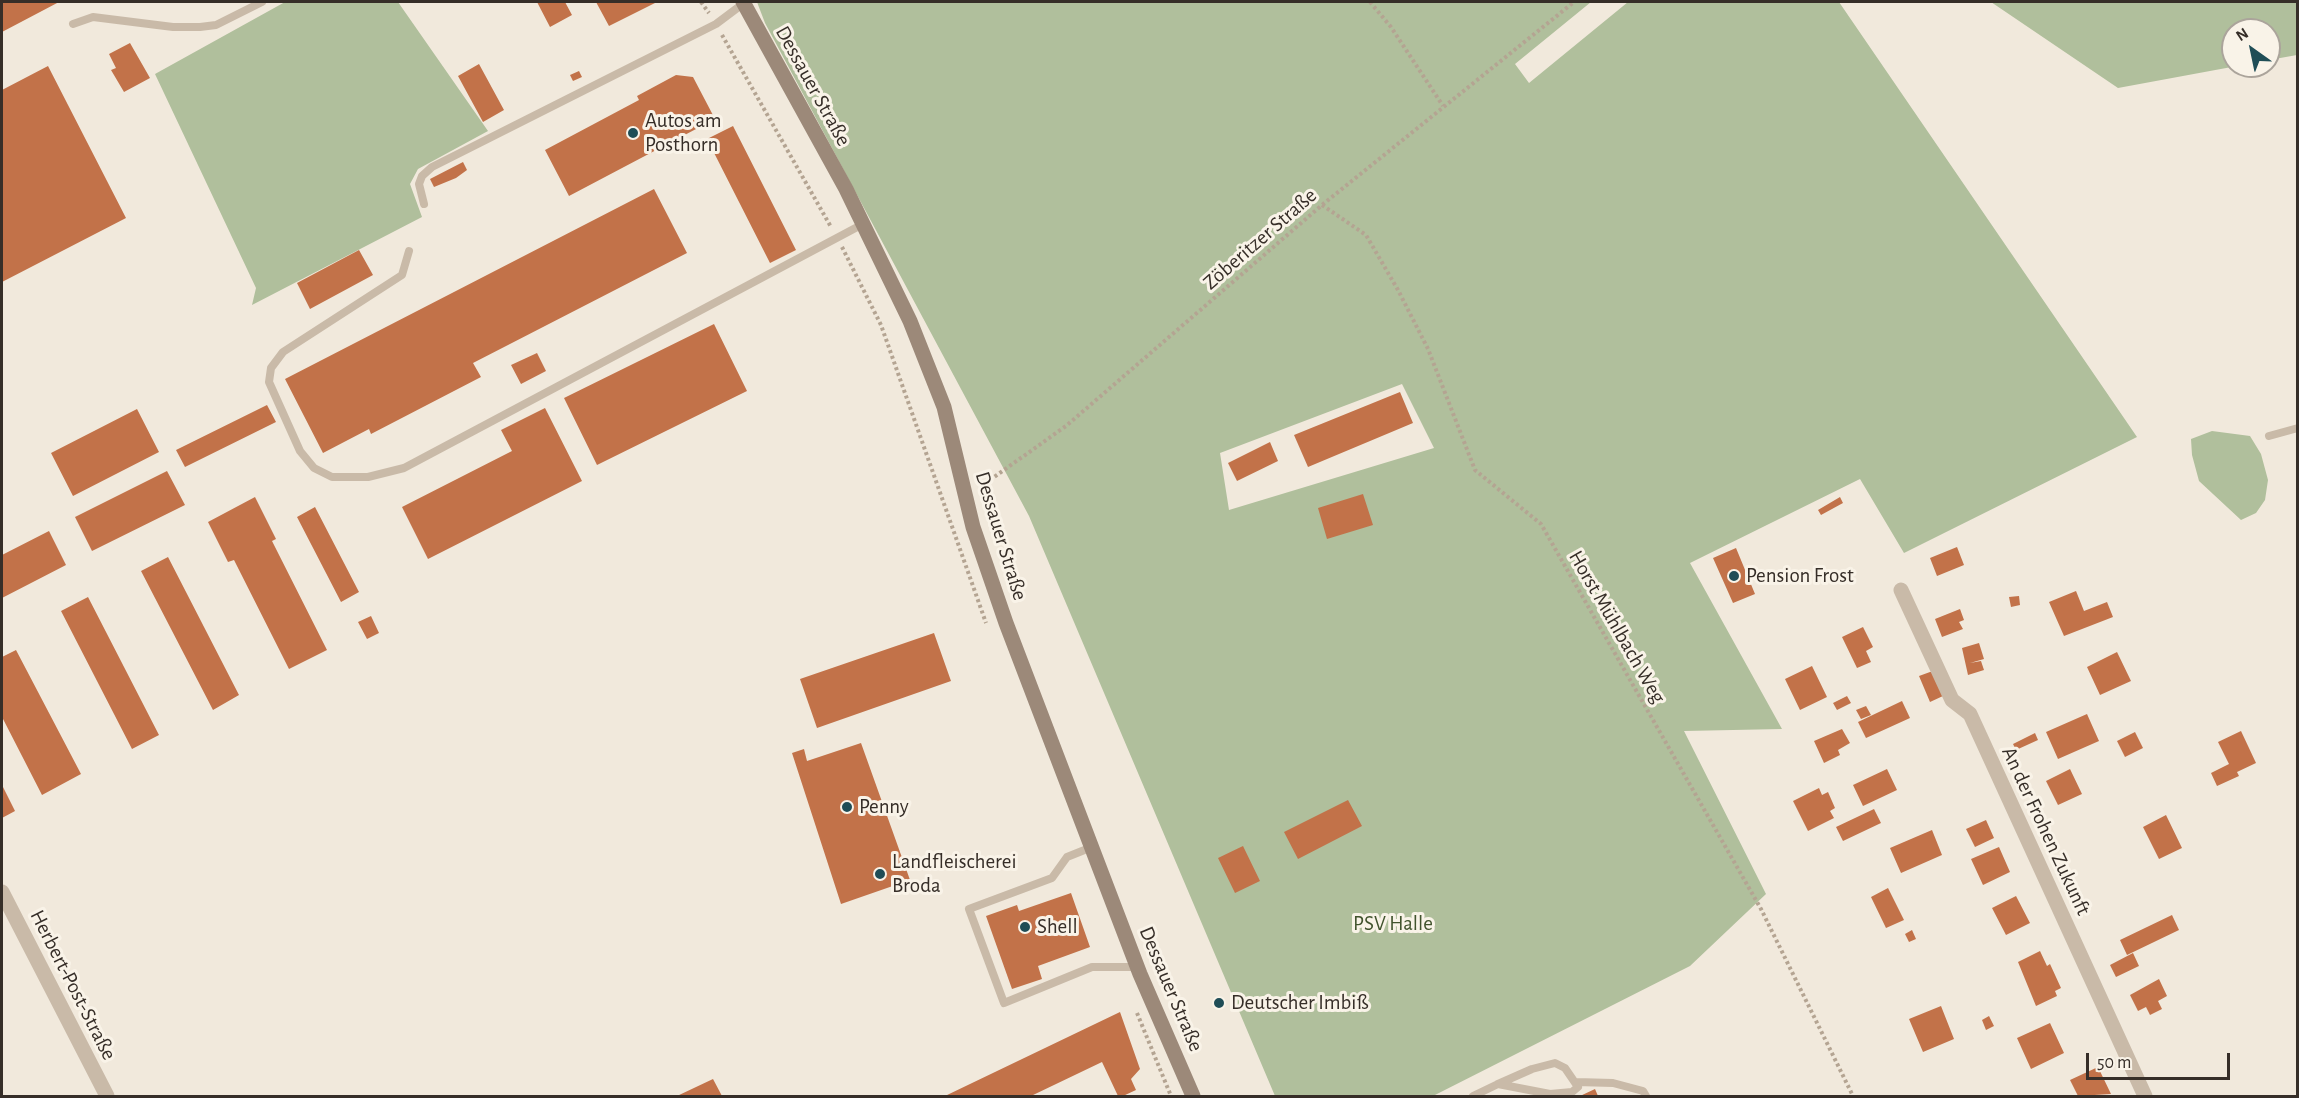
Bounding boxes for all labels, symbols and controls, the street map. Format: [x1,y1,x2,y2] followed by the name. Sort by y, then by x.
[2221,18,2281,78] north arrow
[770,22,856,150] street label: Dessauer Straße
[2233,25,2251,44] text: N
[645,108,722,158] place label: Autos am Posthorn
[626,126,640,140] marker: Autos am Posthorn
[1198,183,1322,295] street label: Zöberitzer Straße
[969,469,1033,603] street label: Dessauer Straße
[1563,546,1671,708] street label: Horst Mühlbach Weg
[1746,563,1854,589] place label: Pension Frost
[1727,569,1741,583] marker: Pension Frost
[1996,743,2096,919] street label: An der Frohen Zukunft
[859,794,909,820] place label: Penny
[840,800,854,814] marker: Penny
[892,849,1017,899] place label: Landfleischerei Broda
[873,867,887,881] marker: Landfleischerei Broda
[24,906,122,1064] street label: Herbert-Post-Straße
[1353,911,1433,937] park label: PSV Halle
[1037,914,1078,940] place label: Shell
[1018,920,1032,934] marker: Shell
[1133,923,1209,1055] street label: Dessauer Straße
[1231,990,1368,1016] place label: Deutscher Imbiß
[1212,996,1226,1010] marker: Deutscher Imbiß
[2089,1041,2233,1079] scale bar
[2097,1054,2131,1072] text: 50 m

